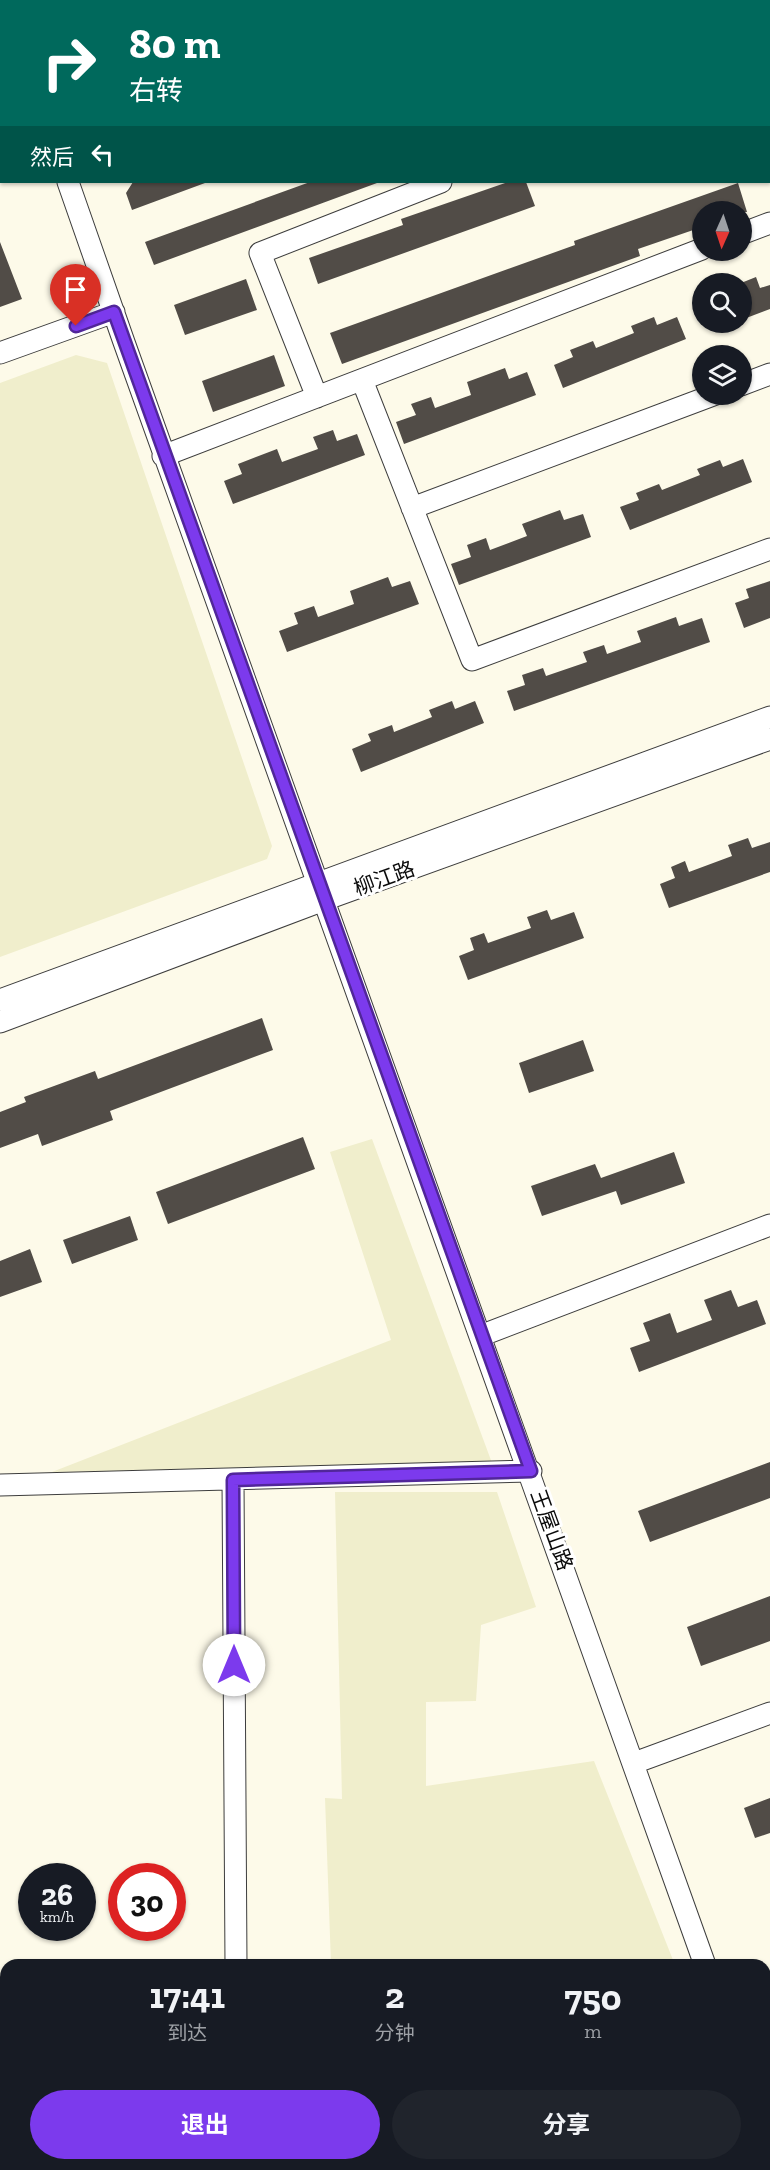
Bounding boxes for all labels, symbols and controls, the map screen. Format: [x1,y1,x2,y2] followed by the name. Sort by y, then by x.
[129,18,220,69] text: 80 m
[30,24,108,102] icon: right
[129,75,183,107] text: 右转
[86,138,119,171] icon: left
[30,144,74,171] text: 然后
[692,201,752,261] north arrow
[692,201,752,405] map controls
[50,264,101,326] pin
[59,273,92,306] icon: arrive
[692,273,752,333] button: search
[692,345,752,405] button: layers
[350,855,418,901] street label: 柳江路
[526,1486,578,1574] street label: 王屋山路
[202,1633,266,1697] position arrow
[108,1863,186,1941] speed limit sign: 30
[41,1877,73,1913] text: 26
[40,1908,74,1926] text: km/h
[150,1974,225,2017] text: 17:41
[385,1974,404,2017] text: 2
[564,1976,622,2019] text: 750
[584,2019,601,2043] text: m
[167,2021,207,2045] text: 到达
[375,2021,415,2045] text: 分钟
[30,2090,380,2159] button: 退出
[392,2090,741,2159] button: 分享

